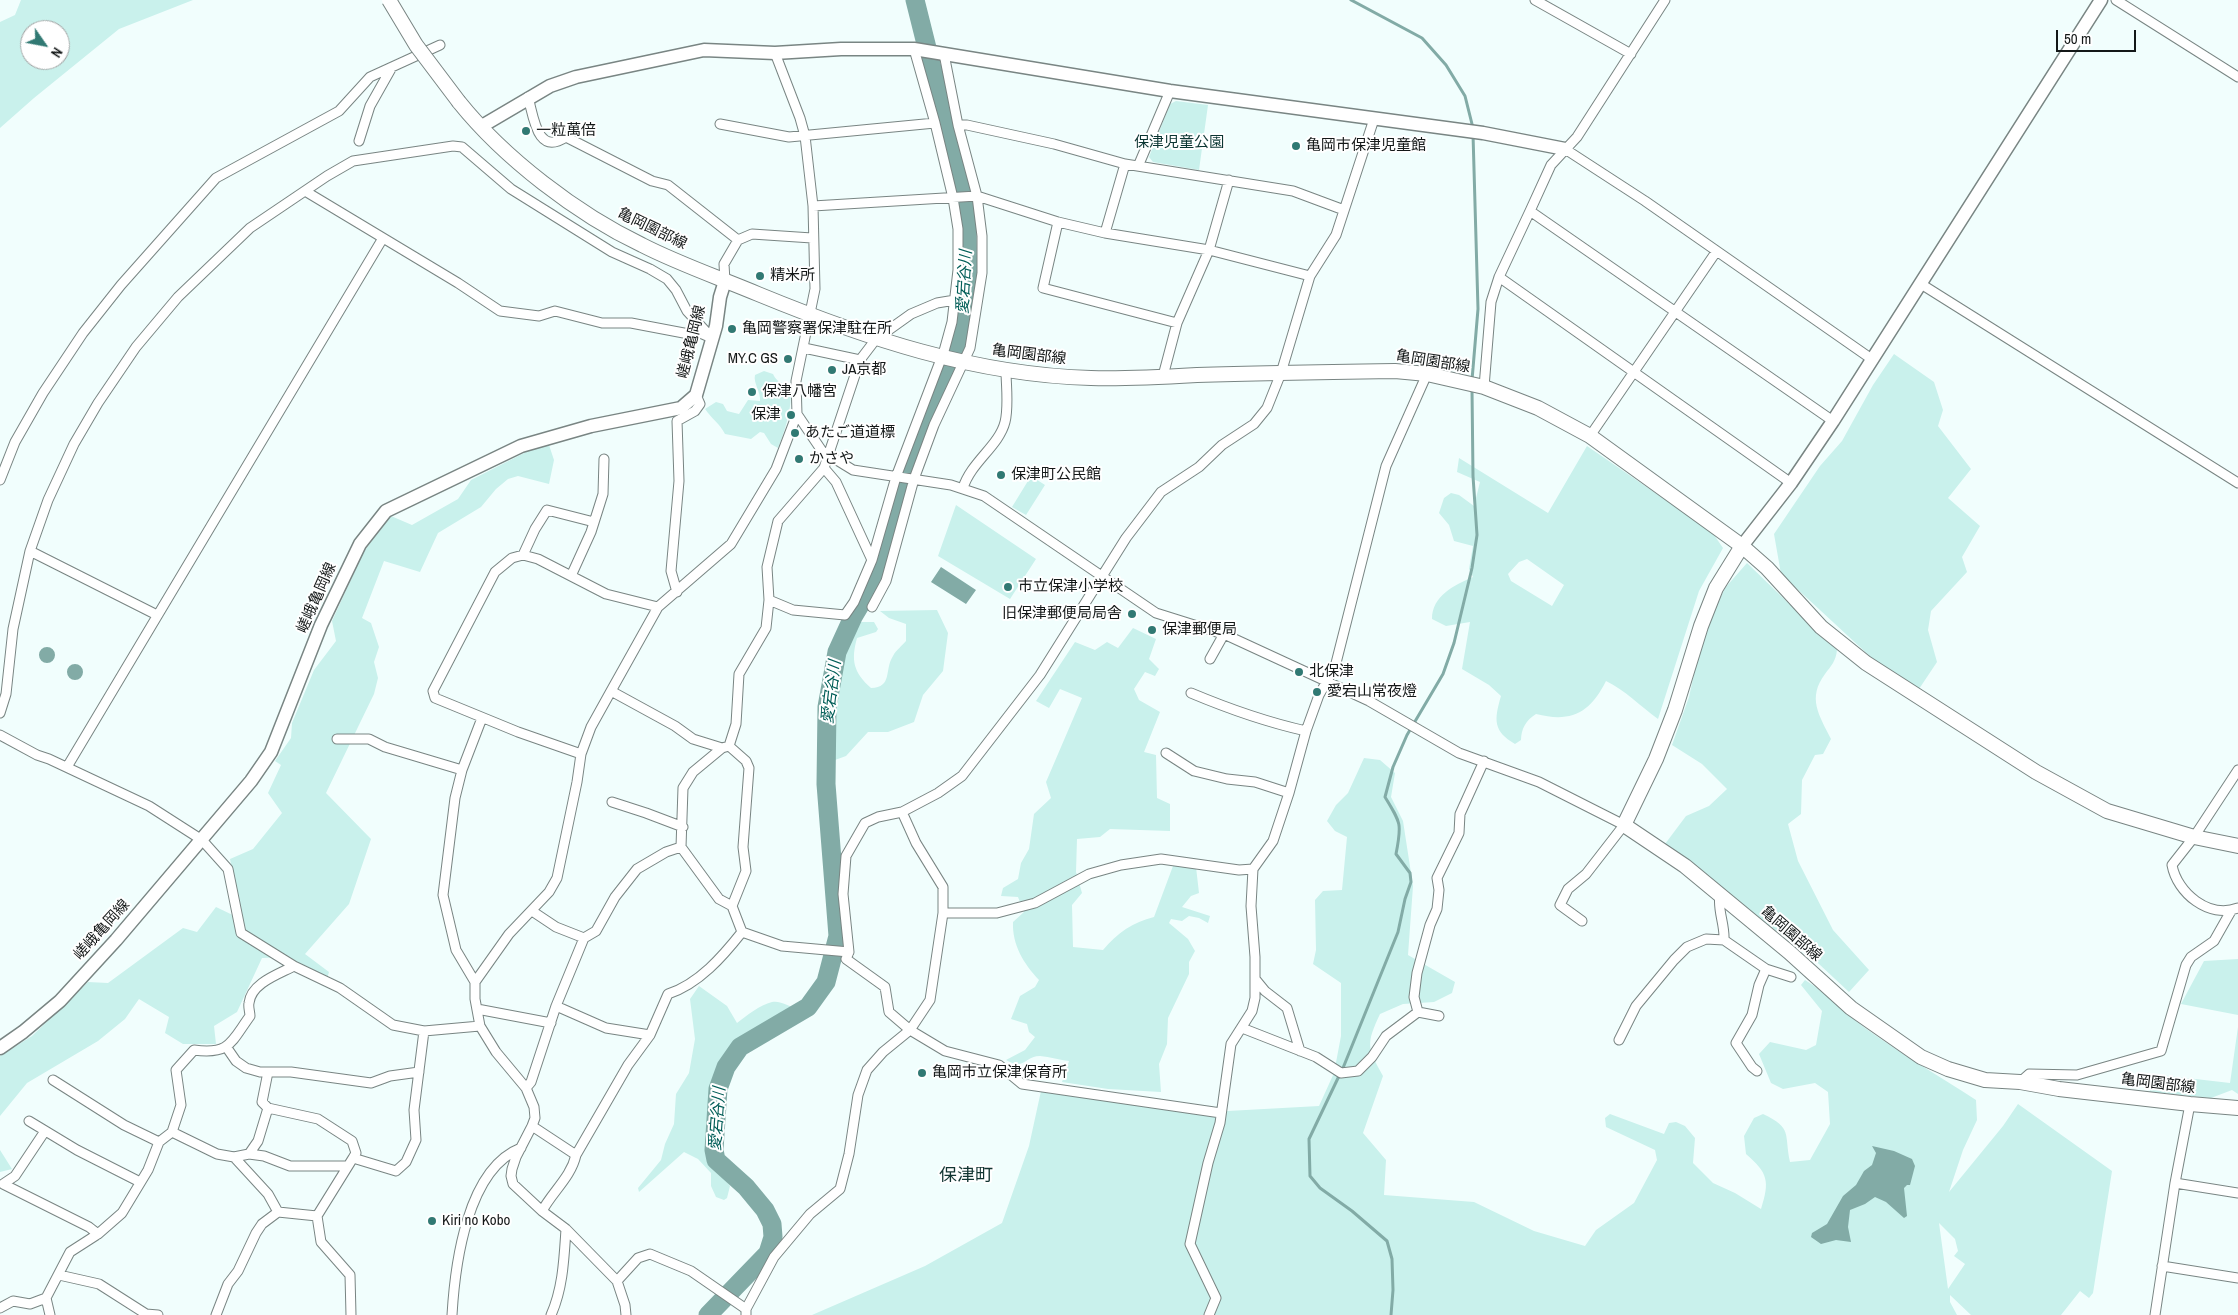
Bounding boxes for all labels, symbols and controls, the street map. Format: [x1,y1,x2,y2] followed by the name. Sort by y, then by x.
[20,20,70,70] north arrow
[2058,20,2138,52] scale bar
[2064,28,2091,49] text: 50 m
[47,44,67,61] text: N
[536,122,596,140] place label: 一粒萬倍
[520,125,532,137] marker: 一粒萬倍
[1134,134,1224,152] park label: 保津児童公園
[1306,137,1426,155] place label: 亀岡市保津児童館
[1290,140,1302,152] marker: 亀岡市保津児童館
[614,204,690,254] street label: 亀岡園部線
[954,250,976,314] water label: 愛宕谷川
[770,267,815,285] place label: 精米所
[754,270,766,282] marker: 精米所
[674,303,710,381] street label: 嵯峨亀岡線
[742,320,892,338] place label: 亀岡警察署保津駐在所
[726,323,738,335] marker: 亀岡警察署保津駐在所
[991,341,1067,369] street label: 亀岡園部線
[1395,347,1471,377] street label: 亀岡園部線
[728,350,778,368] place label: MY.C GS
[782,353,794,365] marker: MY.C GS
[842,361,886,379] place label: JA京都
[826,364,838,376] marker: JA京都
[762,383,837,401] place label: 保津八幡宮
[746,386,758,398] marker: 保津八幡宮
[751,406,781,424] place label: 保津
[785,409,797,421] marker: 保津
[805,424,895,442] place label: あたご道道標
[789,427,801,439] marker: あたご道道標
[809,450,854,468] place label: かさや
[793,453,805,465] marker: かさや
[1011,466,1101,484] place label: 保津町公民館
[995,469,1007,481] marker: 保津町公民館
[294,560,340,636] street label: 嵯峨亀岡線
[1018,578,1123,596] place label: 市立保津小学校
[1002,581,1014,593] marker: 市立保津小学校
[1002,605,1122,623] place label: 旧保津郵便局局舎
[1126,608,1138,620] marker: 旧保津郵便局局舎
[1162,621,1237,639] place label: 保津郵便局
[1146,624,1158,636] marker: 保津郵便局
[819,659,845,725] water label: 愛宕谷川
[1309,663,1354,681] place label: 北保津
[1293,666,1305,678] marker: 北保津
[1327,683,1417,701] place label: 愛宕山常夜燈
[1311,686,1323,698] marker: 愛宕山常夜燈
[70,896,134,964] street label: 嵯峨亀岡線
[1757,903,1825,965] street label: 亀岡園部線
[932,1064,1067,1082] place label: 亀岡市立保津保育所
[916,1067,928,1079] marker: 亀岡市立保津保育所
[2120,1070,2196,1098] street label: 亀岡園部線
[706,1086,730,1152] water label: 愛宕谷川
[939,1165,993,1187] district label: 保津町
[442,1212,510,1230] place label: Kiri no Kobo
[426,1215,438,1227] marker: Kiri no Kobo

